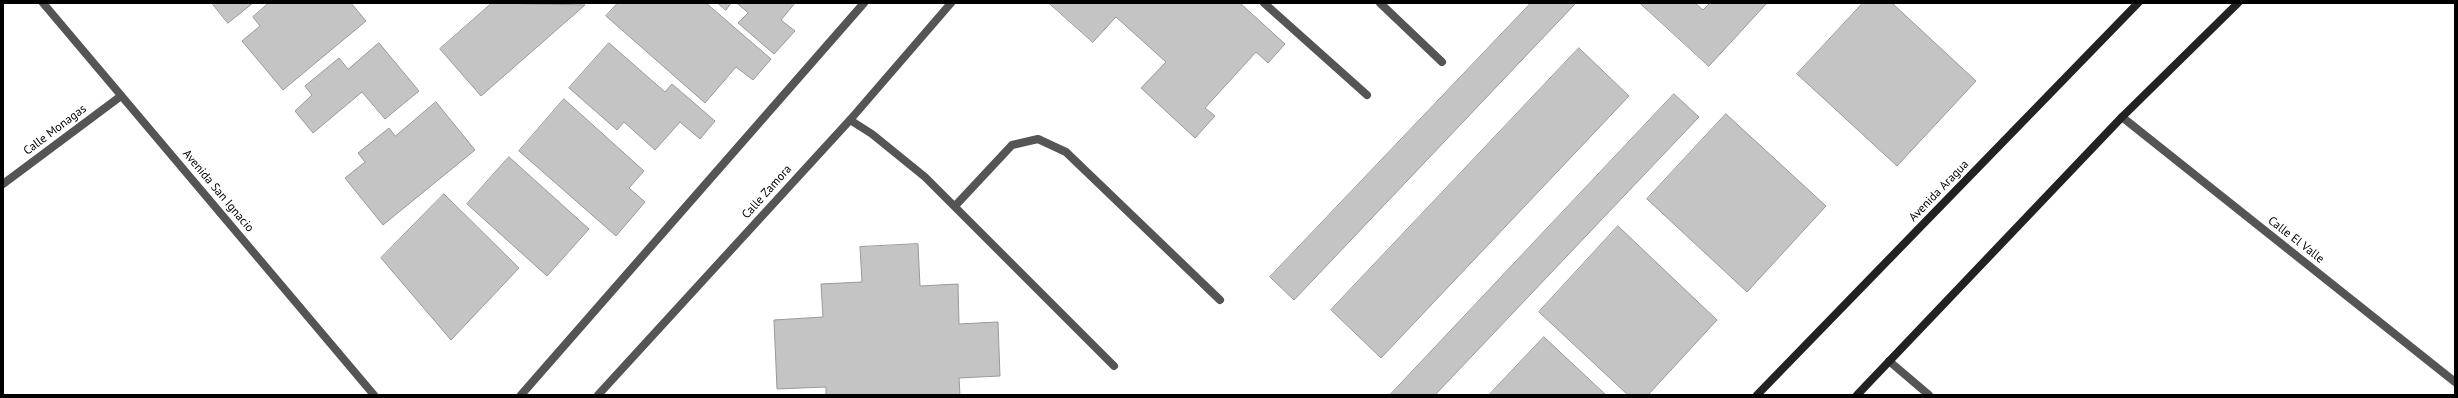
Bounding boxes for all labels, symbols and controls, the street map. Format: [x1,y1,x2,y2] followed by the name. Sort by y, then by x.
[21,102,89,158] street label: Calle Monagas
[179,147,257,235] street label: Avenida San Ignacio
[1906,157,1972,225] street label: Avenida Aragua
[739,162,795,222] street label: Calle Zamora
[2265,214,2327,266] street label: Calle El Valle

